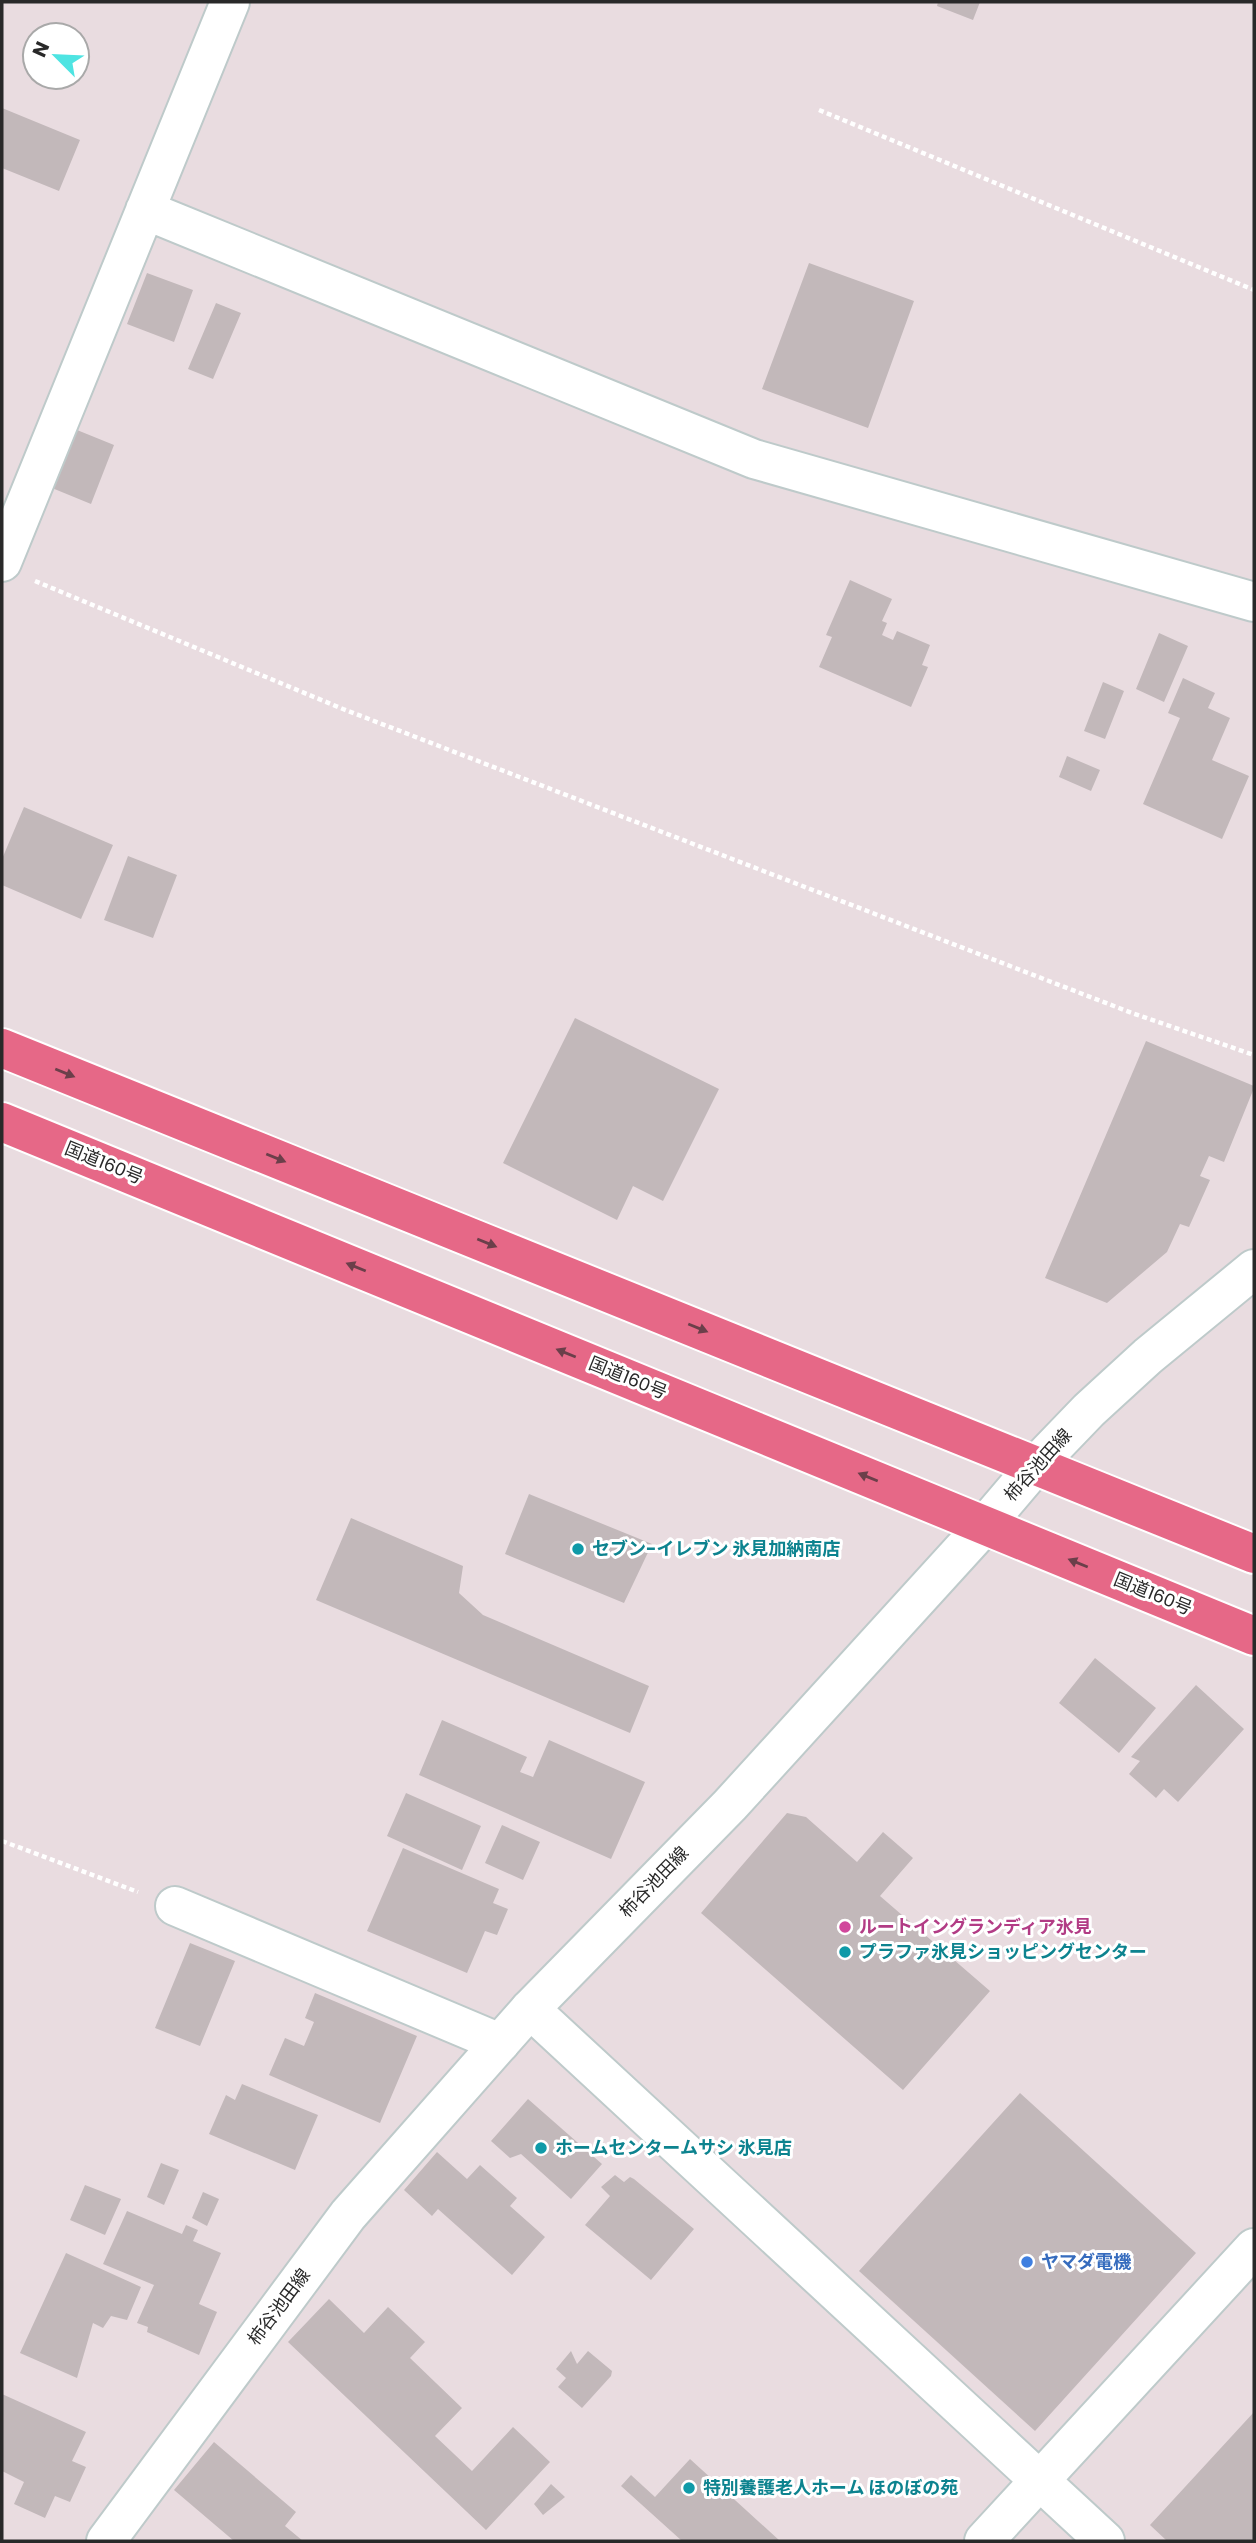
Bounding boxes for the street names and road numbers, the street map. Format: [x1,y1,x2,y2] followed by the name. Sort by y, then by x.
[61,1135,147,1190] street label: 国道160号
[585,1350,671,1405] street label: 国道160号
[998,1423,1077,1506] street label: 柿谷池田線
[1110,1566,1196,1621] street label: 国道160号
[613,1841,694,1923] street label: 柿谷池田線
[242,2263,316,2350] street label: 柿谷池田線

